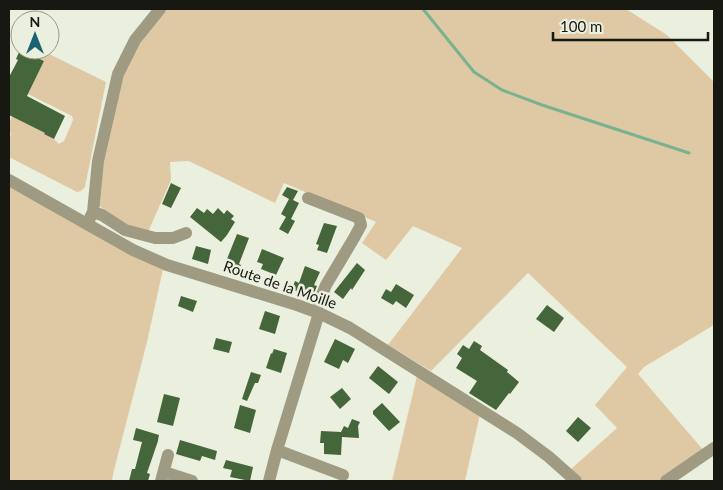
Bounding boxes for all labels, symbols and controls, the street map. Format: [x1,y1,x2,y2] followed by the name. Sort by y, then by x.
[10,10,60,60] north arrow
[553,10,708,42] scale bar
[30,13,40,30] text: N
[560,17,602,35] text: 100 m
[221,256,339,312] street label: Route de la Moille

